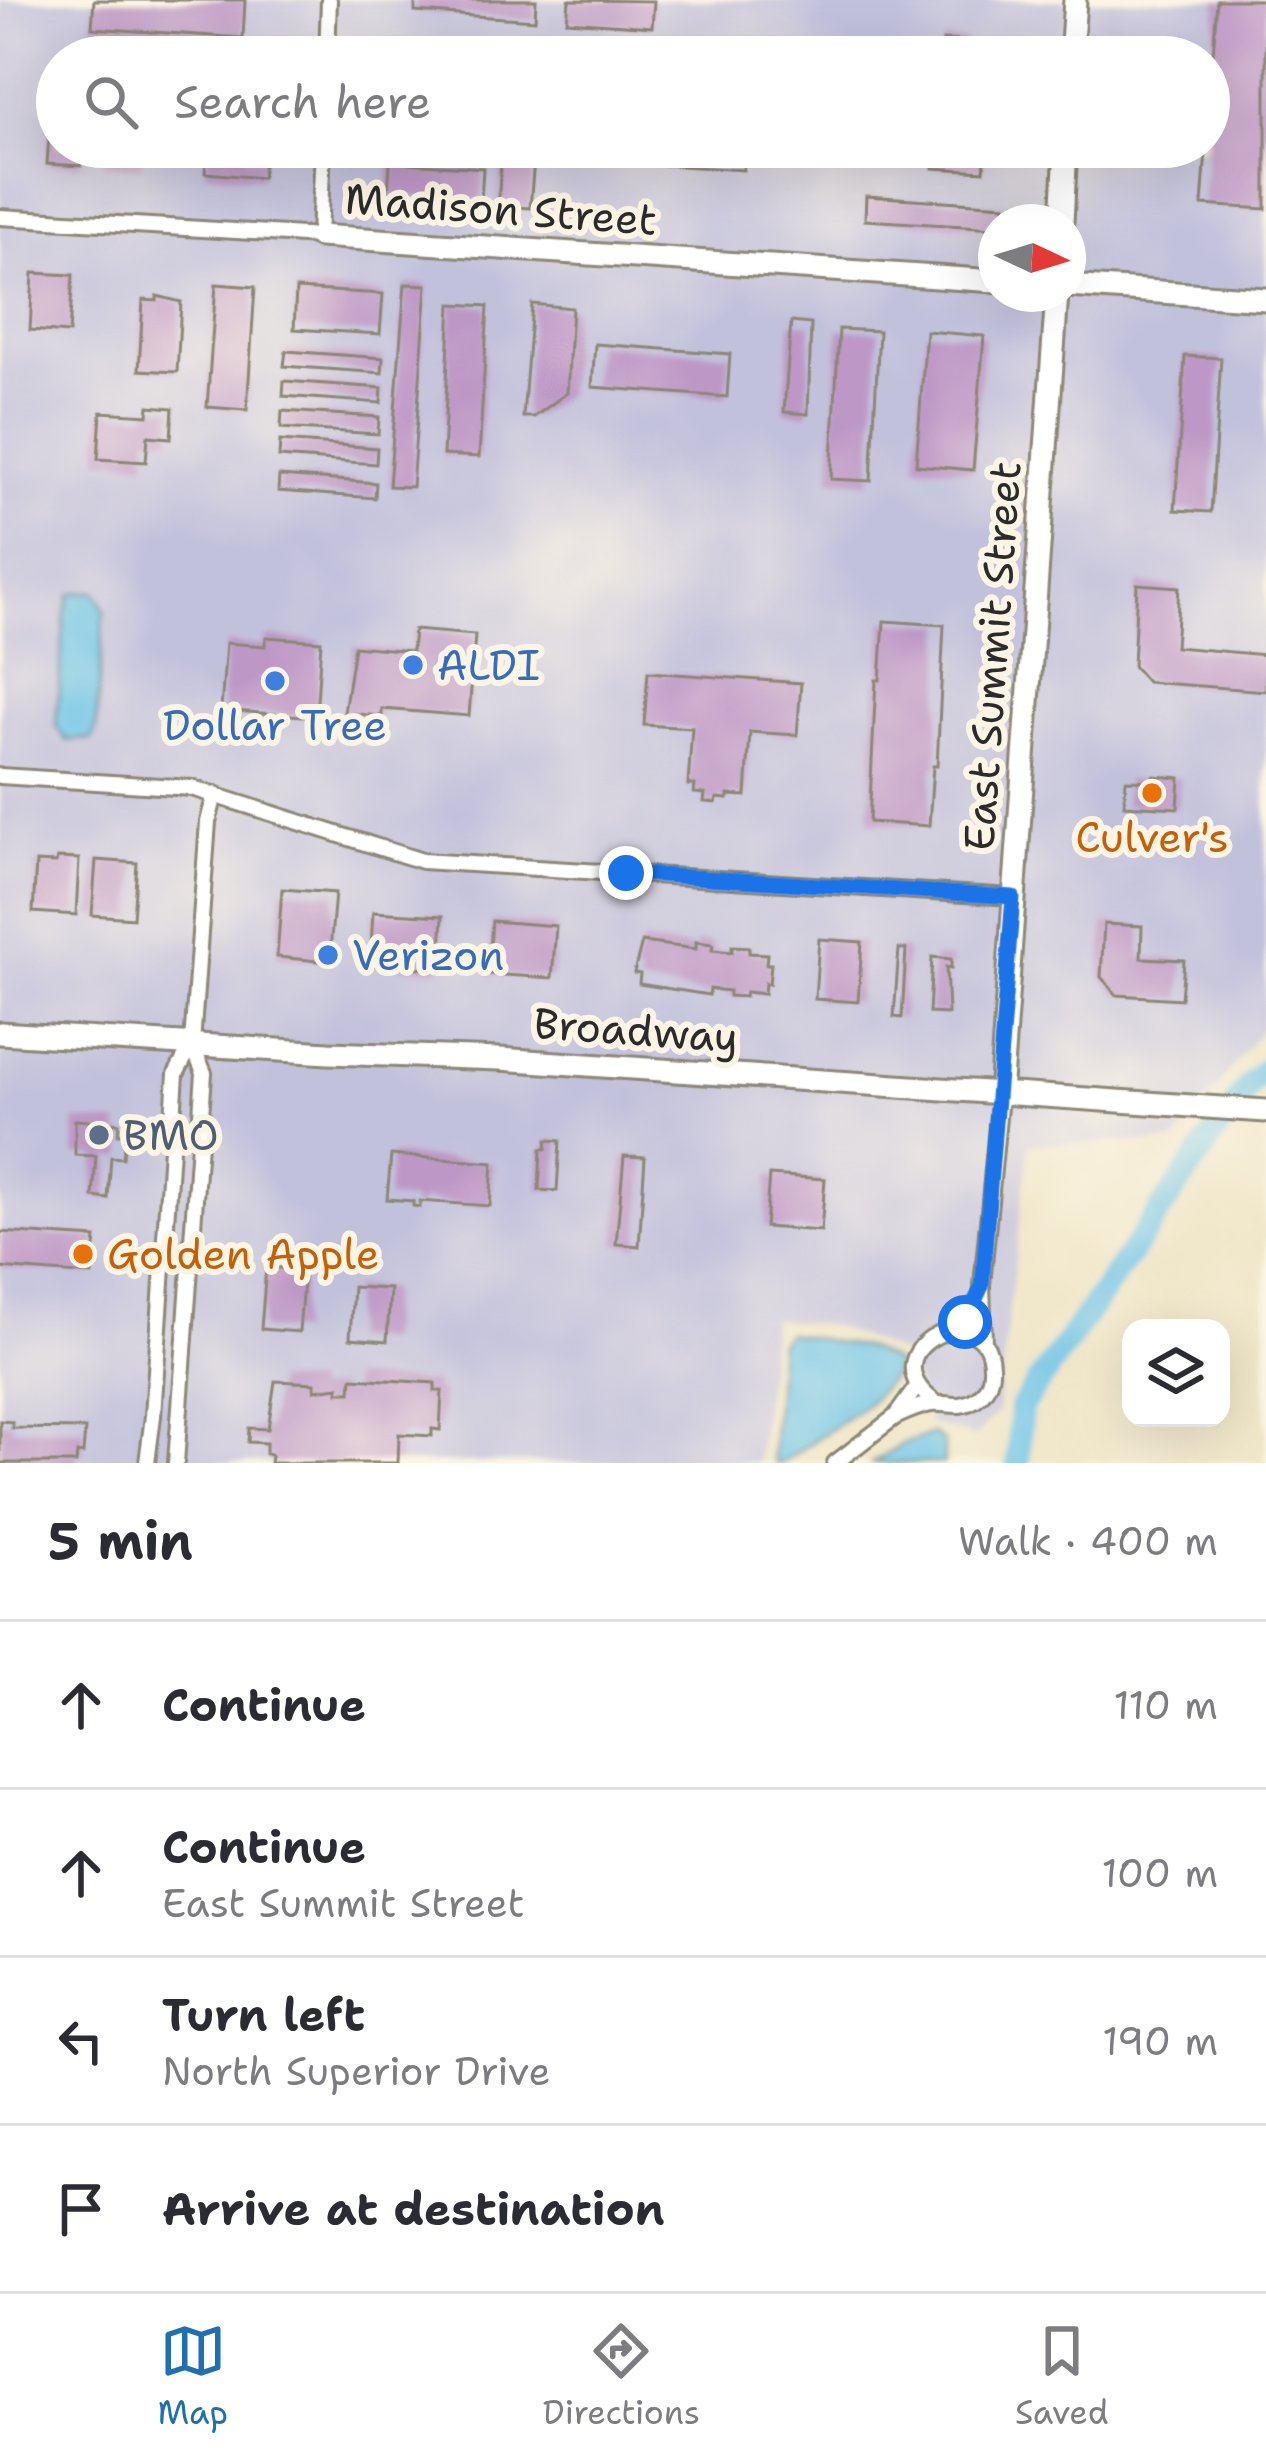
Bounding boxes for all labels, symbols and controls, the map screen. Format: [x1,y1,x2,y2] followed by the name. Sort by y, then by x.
[36,36,1230,168] search box
[78,69,144,135] icon: search
[174,72,431,132] text: Search here
[343,170,659,248] street label: Madison Street
[978,204,1086,312] north arrow
[950,459,1034,853] street label: East Summit Street
[437,637,540,693] place label: ALDI
[400,652,426,678] marker: ALDI
[262,668,288,694] marker: Dollar Tree
[163,697,387,753] place label: Dollar Tree
[1139,780,1165,806] marker: Culver's
[1075,809,1229,865] place label: Culver's
[599,846,653,900] route end
[352,927,504,983] place label: Verizon
[315,942,341,968] marker: Verizon
[532,995,740,1065] street label: Broadway
[123,1107,219,1163] place label: BMO
[86,1122,112,1148] marker: BMO
[107,1226,380,1282] place label: Golden Apple
[70,1241,96,1267] marker: Golden Apple
[938,1295,992,1349] route start
[1122,1319,1230,1427] map controls
[1122,1319,1230,1427] button: layers
[48,1507,193,1575] text: 5 min
[958,1515,1218,1567] text: Walk · 400 m
[48,1672,114,1738] icon: ahead
[162,1675,366,1735] text: Continue
[1114,1679,1218,1731] text: 110 m
[162,1817,366,1877] text: Continue
[48,1840,114,1906] icon: ahead
[1102,1847,1218,1899] text: 100 m
[162,1877,524,1929] text: East Summit Street
[162,1985,365,2045] text: Turn left
[48,2008,114,2074] icon: left
[1102,2015,1218,2067] text: 190 m
[162,2045,551,2097] text: North Superior Drive
[48,2176,114,2242] icon: arrive
[162,2179,665,2239] text: Arrive at destination
[157,2318,228,2435] tab: Map
[543,2318,700,2435] tab: Directions
[1015,2318,1109,2435] tab: Saved

